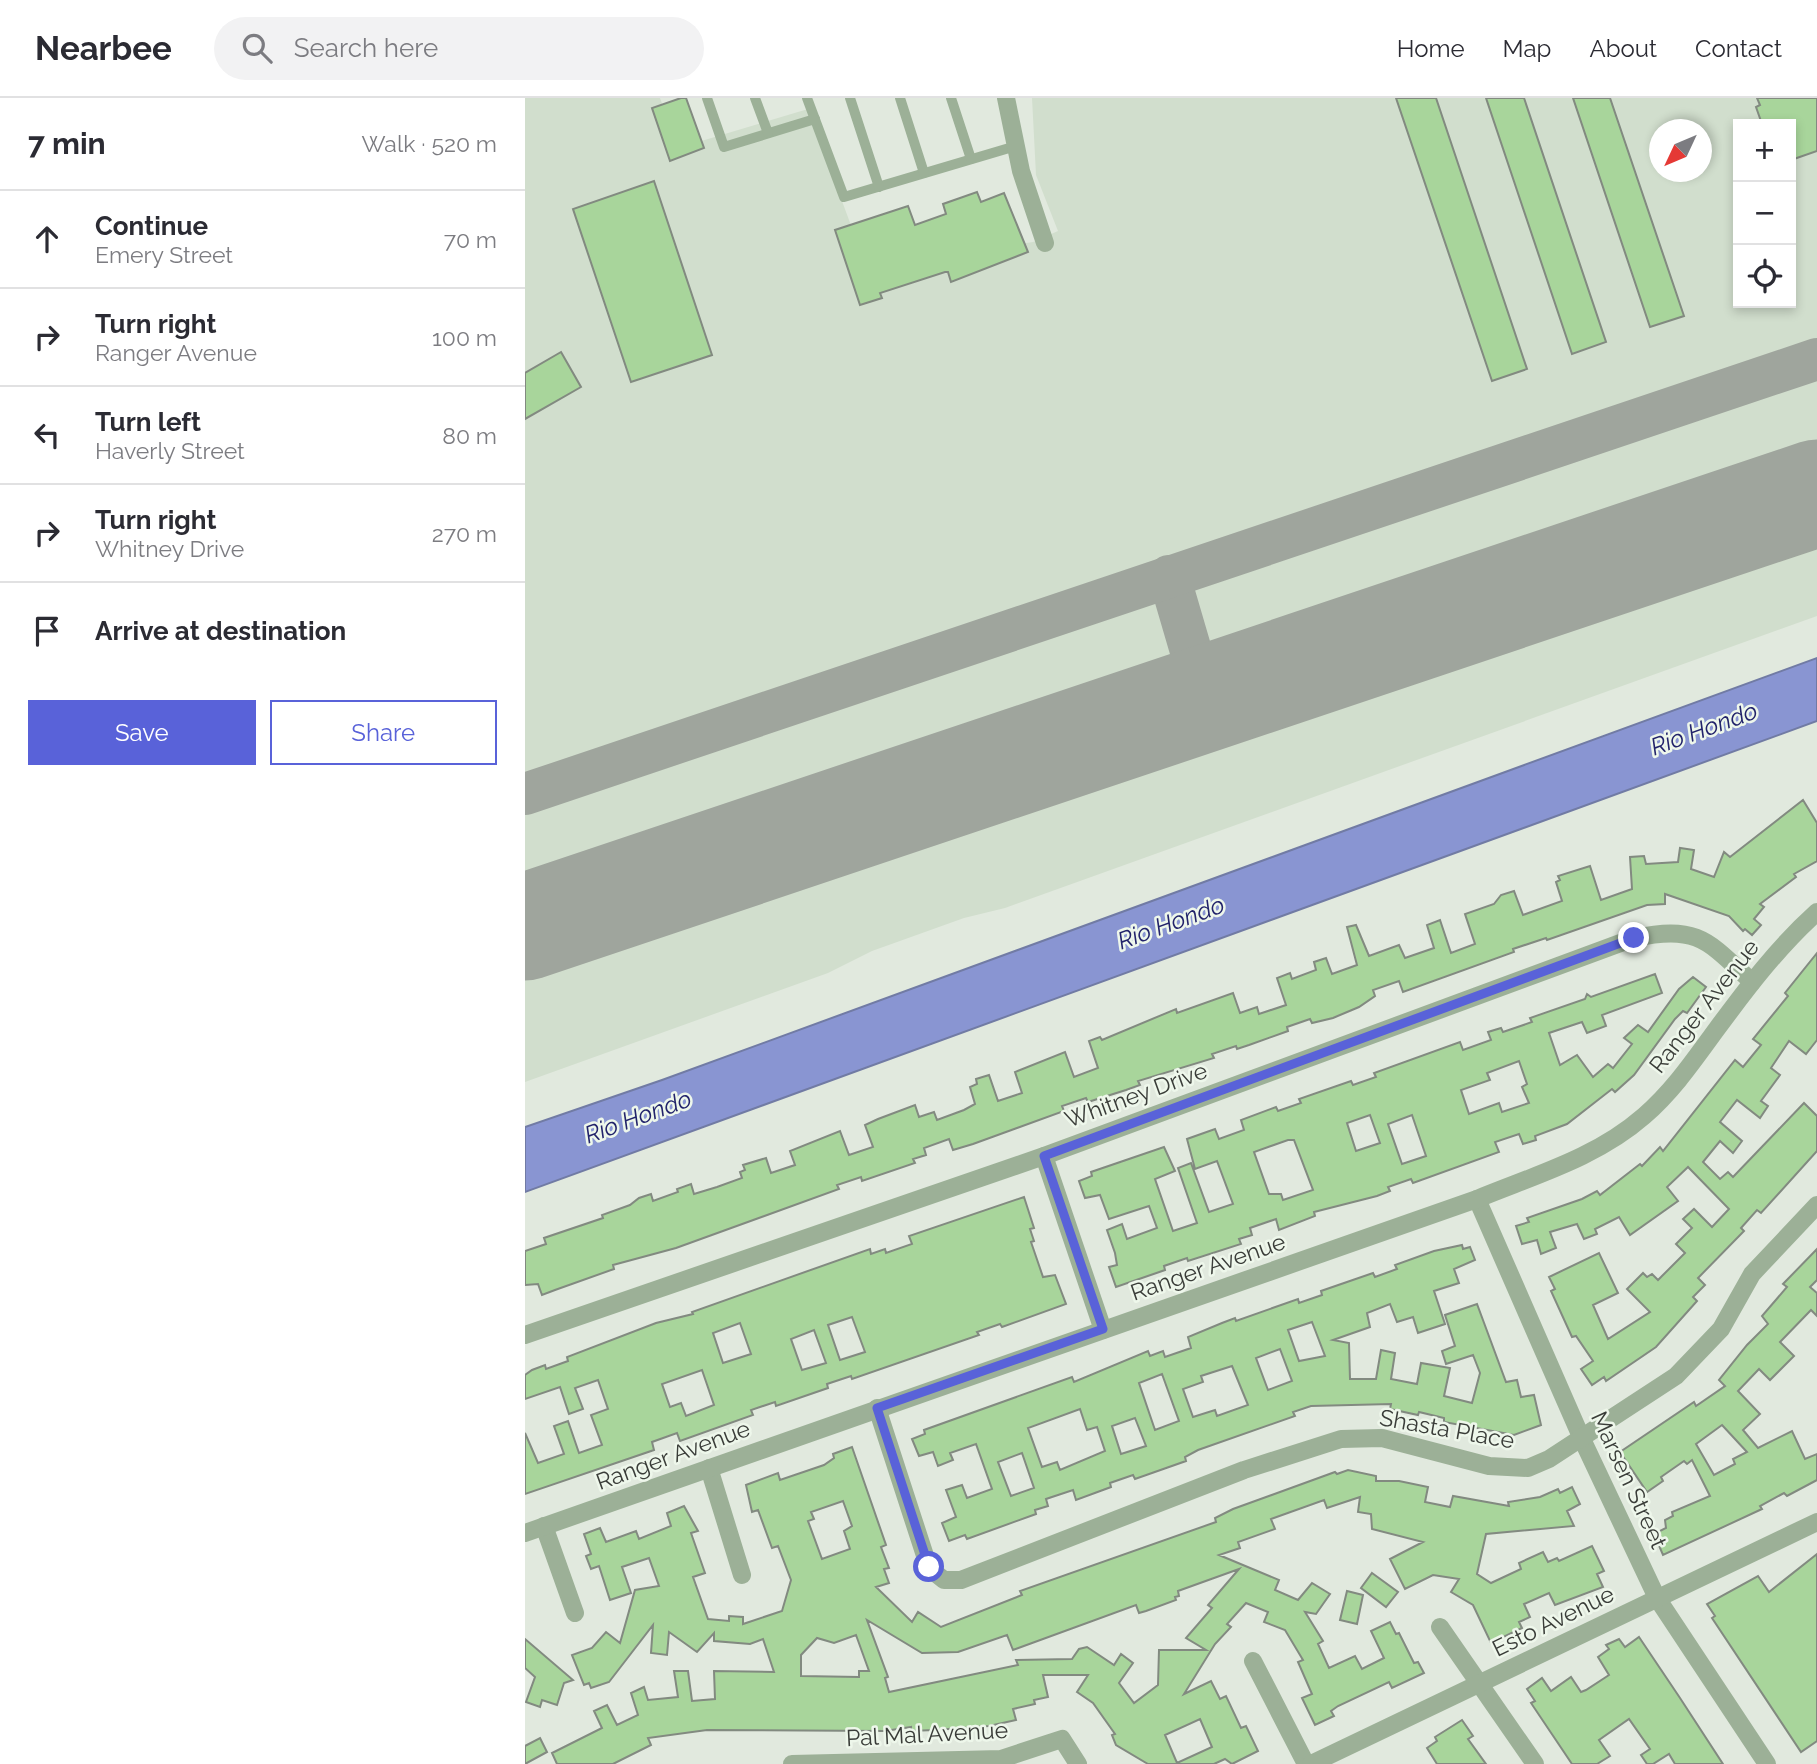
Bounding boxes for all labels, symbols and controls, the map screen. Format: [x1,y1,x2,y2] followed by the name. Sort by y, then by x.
[214,17,704,80] search box
[35,29,172,68] text: Nearbee
[238,29,276,67] icon: search
[294,33,438,63] text: Search here
[1397,34,1465,63] text: Home
[1503,34,1551,63] text: Map
[1589,34,1657,63] text: About
[1695,34,1782,63] text: Contact
[1649,119,1712,182] north arrow
[1733,119,1796,308] map controls
[1733,119,1796,182] button: +
[28,126,106,161] text: 7 min
[362,130,497,157] text: Walk · 520 m
[1733,182,1796,245] button: −
[95,211,208,241] text: Continue
[28,220,66,258] icon: ahead
[444,226,497,253] text: 70 m
[95,241,233,268] text: Emery Street
[1733,245,1796,308] button: locate
[95,309,216,339] text: Turn right
[28,318,66,356] icon: right
[432,324,497,351] text: 100 m
[95,339,257,366] text: Ranger Avenue
[95,407,201,437] text: Turn left
[28,416,66,454] icon: left
[442,422,497,449] text: 80 m
[95,437,245,464] text: Haverly Street
[95,505,216,535] text: Turn right
[28,514,66,552] icon: right
[432,520,497,547] text: 270 m
[95,535,244,562] text: Whitney Drive
[28,612,66,650] icon: arrive
[95,616,346,646] text: Arrive at destination
[1646,696,1761,761] water label: Rio Hondo
[28,700,256,765] button: Save
[270,700,497,765] button: Share
[1113,890,1228,955] water label: Rio Hondo
[1618,922,1649,953] route end
[1643,934,1764,1078] street label: Ranger Avenue
[1061,1056,1211,1133] street label: Whitney Drive
[580,1084,695,1149] water label: Rio Hondo
[1127,1227,1289,1306] street label: Ranger Avenue
[1378,1403,1517,1454] street label: Shasta Place
[1586,1407,1673,1553] street label: Marsen Street
[592,1414,754,1495] street label: Ranger Avenue
[913,1551,944,1582] route start
[1487,1579,1618,1662] street label: Esto Avenue
[845,1716,1009,1751] street label: Pal Mal Avenue

